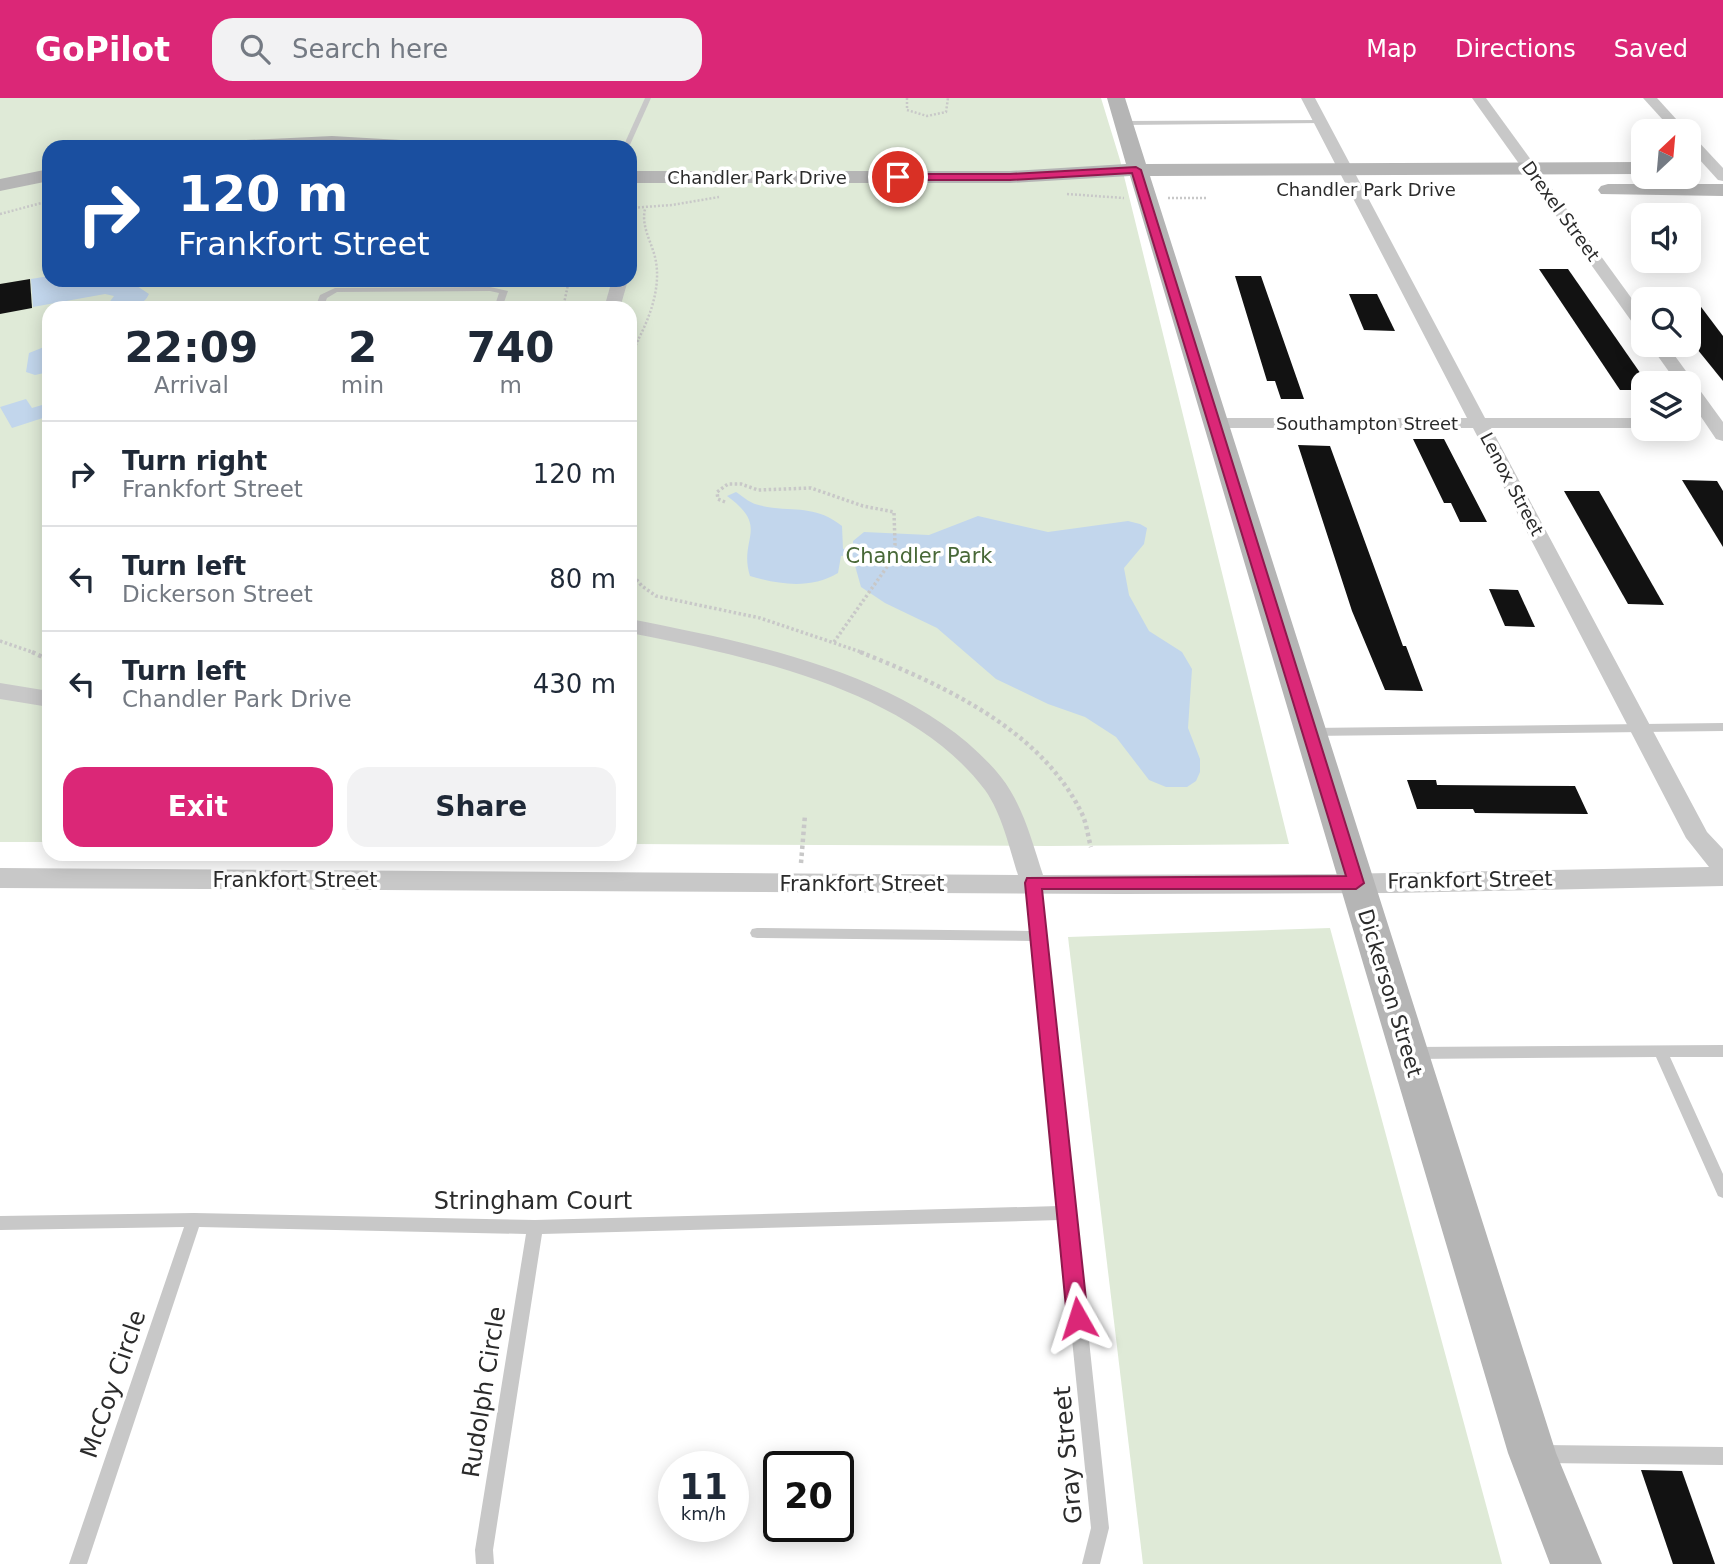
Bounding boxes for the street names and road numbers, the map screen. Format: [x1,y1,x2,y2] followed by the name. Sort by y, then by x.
[1518,157,1604,265] street label: Drexel Street
[667,167,847,188] street label: Chandler Park Drive
[1276,179,1456,200] street label: Chandler Park Drive
[1276,413,1458,434] street label: Southampton Street
[1476,429,1548,539] street label: Lenox Street
[1387,867,1553,893] street label: Frankfort Street
[212,868,378,892] street label: Frankfort Street
[779,872,945,896] street label: Frankfort Street
[1353,906,1427,1080] street label: Dickerson Street
[434,1187,632,1215] street label: Stringham Court
[457,1304,511,1480] street label: Rudolph Circle
[75,1306,151,1462] street label: McCoy Circle
[1048,1385,1088,1525] street label: Gray Street

